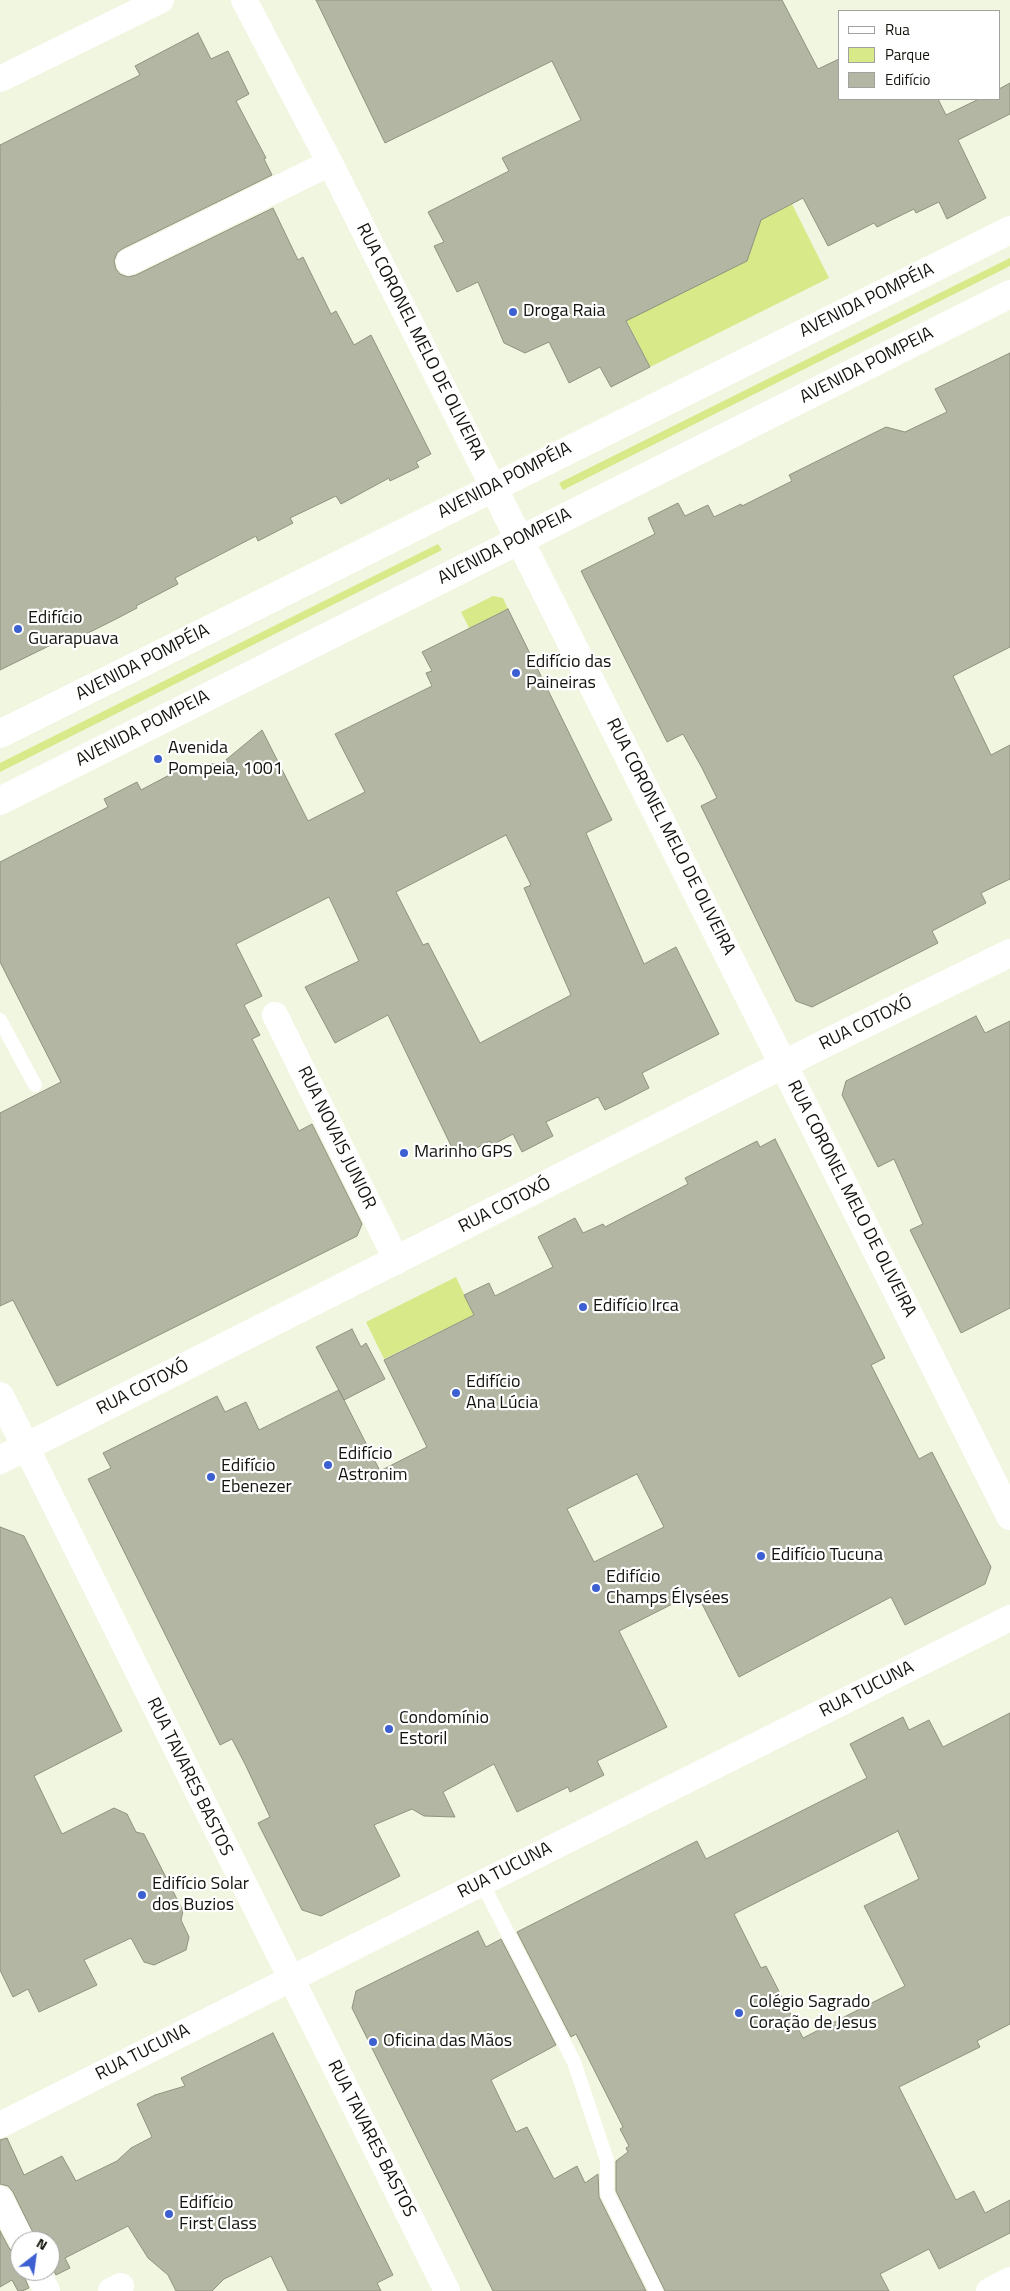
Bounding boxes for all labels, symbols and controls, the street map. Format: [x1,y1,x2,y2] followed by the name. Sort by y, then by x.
[838,10,1000,100] legend
[885,18,910,41] text: Rua
[885,43,930,66] text: Parque
[885,68,930,91] text: Edifício
[351,220,489,464] street label: RUA CORONEL MELO DE OLIVEIRA
[796,259,938,343] street label: AVENIDA POMPÉIA
[523,301,605,323] place label: Droga Raia
[507,306,519,318] marker: Droga Raia
[797,323,937,409] street label: AVENIDA POMPEIA
[435,438,575,524] street label: AVENIDA POMPÉIA
[435,504,575,590] street label: AVENIDA POMPEIA
[28,608,118,650] place label: Edifício Guarapuava
[73,620,213,706] street label: AVENIDA POMPÉIA
[12,623,24,635] marker: Edifício Guarapuava
[526,652,611,694] place label: Edifício das Paineiras
[510,667,522,679] marker: Edifício das Paineiras
[73,686,213,772] street label: AVENIDA POMPEIA
[601,715,739,959] street label: RUA CORONEL MELO DE OLIVEIRA
[168,738,283,781] place label: Avenida Pompeia, 1001
[152,753,164,765] marker: Avenida Pompeia, 1001
[816,992,916,1056] street label: RUA COTOXÓ
[292,1063,380,1213] street label: RUA NOVAIS JUNIOR
[782,1077,920,1321] street label: RUA CORONEL MELO DE OLIVEIRA
[414,1142,513,1164] place label: Marinho GPS
[398,1147,410,1159] marker: Marinho GPS
[455,1174,555,1238] street label: RUA COTOXÓ
[593,1296,679,1318] place label: Edifício Irca
[577,1301,589,1313] marker: Edifício Irca
[93,1356,193,1420] street label: RUA COTOXÓ
[466,1372,538,1415] place label: Edifício Ana Lúcia
[450,1387,462,1399] marker: Edifício Ana Lúcia
[338,1444,408,1486] place label: Edifício Astronim
[221,1456,292,1498] place label: Edifício Ebenezer
[322,1459,334,1471] marker: Edifício Astronim
[205,1471,217,1483] marker: Edifício Ebenezer
[771,1545,883,1567] place label: Edifício Tucuna
[755,1550,767,1562] marker: Edifício Tucuna
[606,1567,729,1610] place label: Edifício Champs Élysées
[590,1582,602,1594] marker: Edifício Champs Élysées
[816,1657,918,1723] street label: RUA TUCUNA
[141,1694,237,1860] street label: RUA TAVARES BASTOS
[399,1708,489,1750] place label: Condomínio Estoril
[383,1723,395,1735] marker: Condomínio Estoril
[454,1838,556,1904] street label: RUA TUCUNA
[152,1874,249,1916] place label: Edifício Solar dos Buzios
[136,1889,148,1901] marker: Edifício Solar dos Buzios
[749,1992,877,2035] place label: Colégio Sagrado Coração de Jesus
[733,2007,745,2019] marker: Colégio Sagrado Coração de Jesus
[92,2020,194,2086] street label: RUA TUCUNA
[383,2031,512,2053] place label: Oficina das Mãos
[367,2036,379,2048] marker: Oficina das Mãos
[322,2057,420,2221] street label: RUA TAVARES BASTOS
[179,2193,257,2236] place label: Edifício First Class
[163,2208,175,2220] marker: Edifício First Class
[10,2231,60,2281] north arrow
[33,2232,52,2255] text: N

